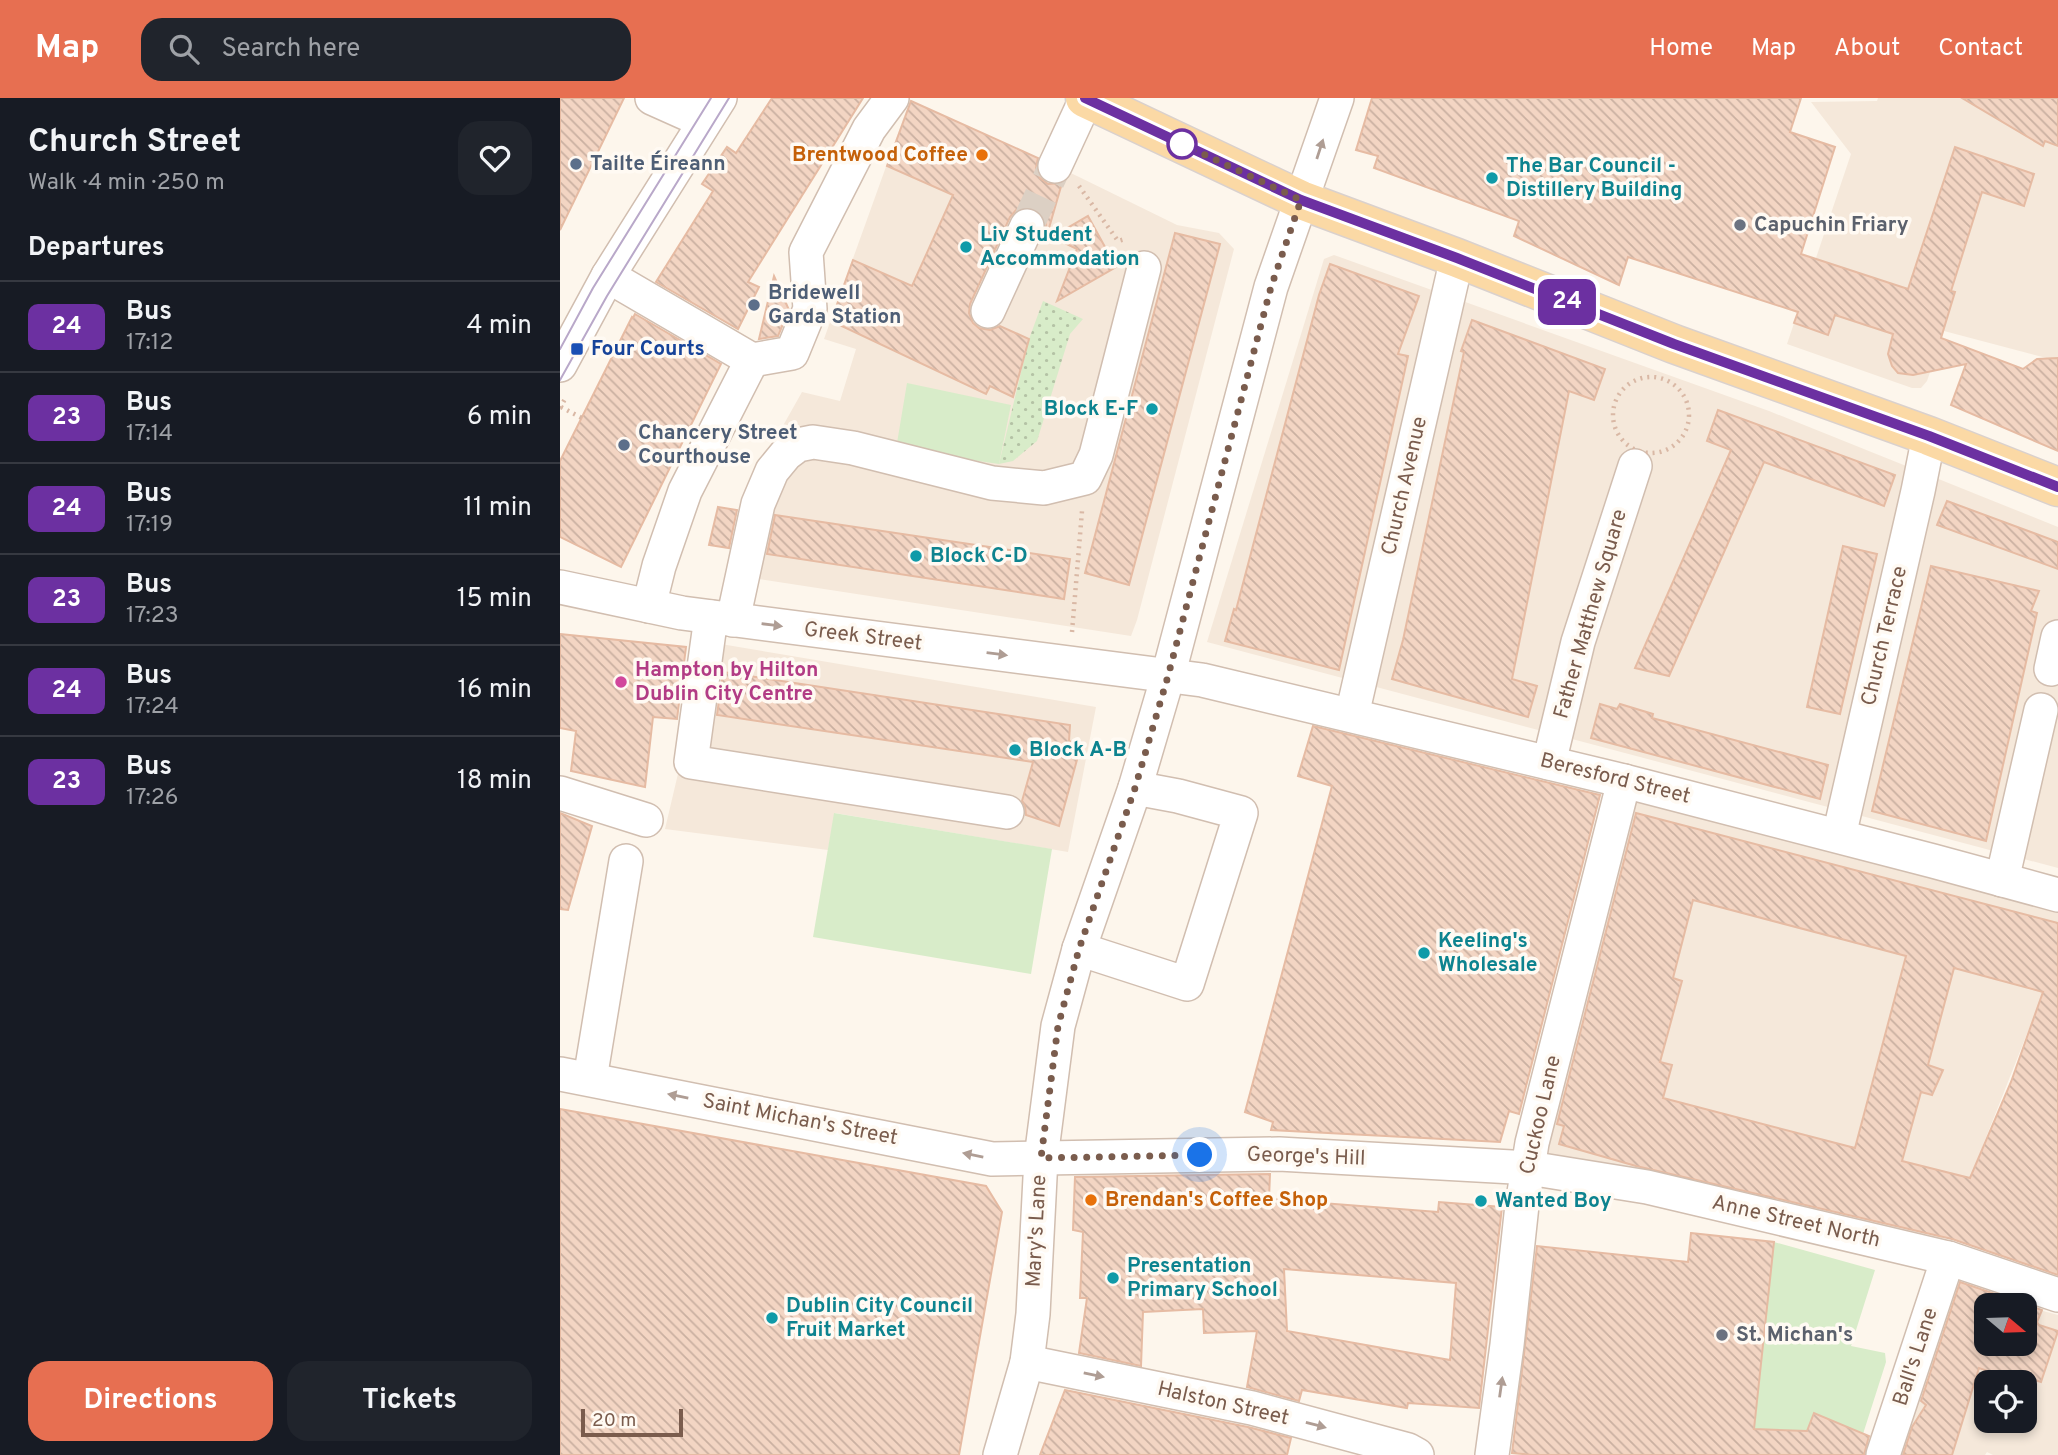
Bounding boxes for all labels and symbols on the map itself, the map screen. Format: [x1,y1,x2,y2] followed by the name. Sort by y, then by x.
[1167,129,1197,159] unlabelled marker
[1315,139,1325,160] one-way arrow
[792,142,968,169] place label: Brentwood Coffee
[974,147,990,163] marker: Brentwood Coffee
[590,150,726,178] place label: Tailte Éireann
[1506,153,1682,204] place label: The Bar Council - Distillery Building
[568,156,584,172] marker: Tailte Éireann
[1484,170,1500,186] marker: The Bar Council - Distillery Building
[1754,212,1909,239] place label: Capuchin Friary
[1732,217,1748,233] marker: Capuchin Friary
[980,222,1140,273] place label: Liv Student Accommodation
[958,239,974,255] marker: Liv Student Accommodation
[1536,279,1598,325] line badge: 24
[768,280,902,331] place label: Bridewell Garda Station
[746,297,762,313] marker: Bridewell Garda Station
[591,336,705,363] place label: Four Courts
[569,341,585,357] marker: Four Courts
[1044,396,1138,423] place label: Block E-F
[1144,401,1160,417] marker: Block E-F
[1376,414,1434,558] street label: Church Avenue
[638,420,798,471] place label: Chancery Street Courthouse
[616,437,632,453] marker: Chancery Street Courthouse
[1548,506,1634,722] street label: Father Matthew Square
[930,543,1028,570] place label: Block C-D
[908,548,924,564] marker: Block C-D
[1856,564,1914,708] street label: Church Terrace
[802,616,924,658] street label: Greek Street
[761,619,783,630] one-way arrow
[986,649,1008,660] one-way arrow
[635,657,818,708] place label: Hampton by Hilton Dublin City Centre
[613,674,629,690] marker: Hampton by Hilton Dublin City Centre
[1029,737,1127,764] place label: Block A-B
[1007,742,1023,758] marker: Block A-B
[1537,747,1693,811] street label: Beresford Street
[1438,928,1538,979] place label: Keeling's Wholesale
[1416,945,1432,961] marker: Keeling's Wholesale
[1514,1053,1568,1177] street label: Cuckoo Lane
[700,1088,900,1152] street label: Saint Michan's Street
[667,1091,689,1102] one-way arrow
[1182,1137,1217,1172] your location
[1246,1141,1366,1173] street label: George's Hill
[962,1149,984,1160] one-way arrow
[1021,1174,1053,1288] street label: Mary's Lane
[1105,1187,1328,1214] place label: Brendan's Coffee Shop
[1495,1188,1612,1215] place label: Wanted Boy
[1709,1190,1883,1254] street label: Anne Street North
[1083,1192,1099,1208] marker: Brendan's Coffee Shop
[1473,1193,1489,1209] marker: Wanted Boy
[1127,1253,1278,1304] place label: Presentation Primary School
[1105,1270,1121,1286] marker: Presentation Primary School
[786,1293,973,1344] place label: Dublin City Council Fruit Market
[1974,1293,2037,1356] north arrow
[1887,1304,1945,1410] street label: Ball's Lane
[764,1310,780,1326] marker: Dublin City Council Fruit Market
[1736,1322,1853,1349] place label: St. Michan's
[1714,1327,1730,1343] marker: St. Michan's
[1083,1370,1105,1381] one-way arrow
[1155,1376,1291,1432] street label: Halston Street
[1496,1376,1507,1398] one-way arrow
[581,1406,682,1438] scale bar
[1306,1421,1327,1431] one-way arrow

